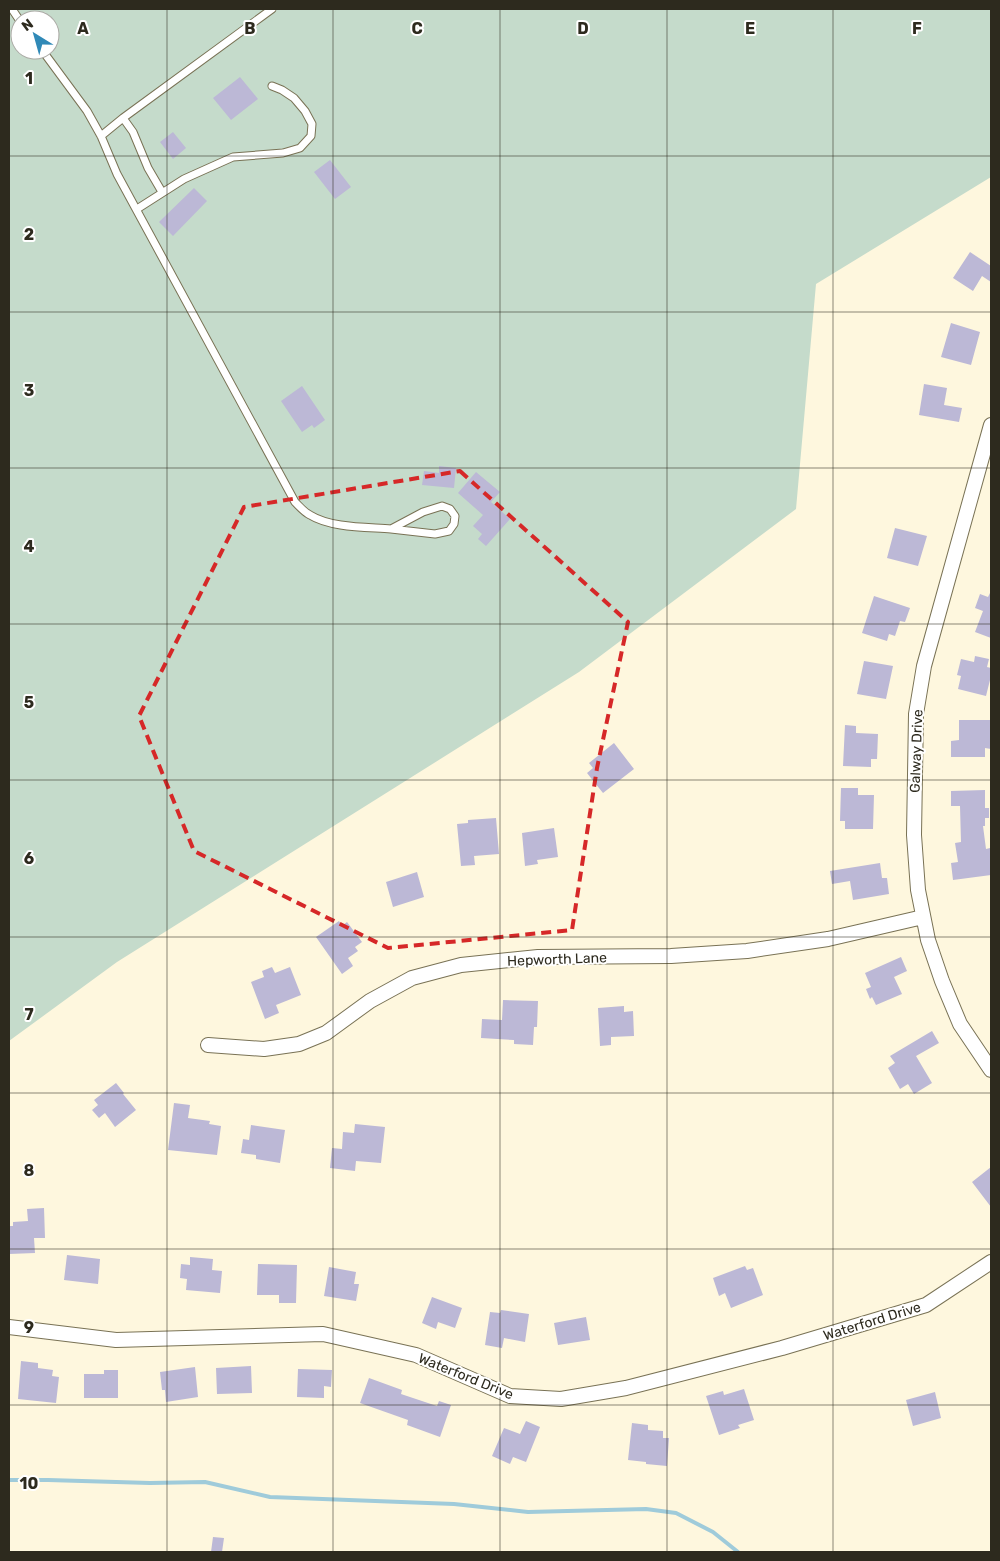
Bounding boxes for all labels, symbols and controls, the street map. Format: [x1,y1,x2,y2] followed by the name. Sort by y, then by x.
[10,10,60,60] north arrow
[18,15,37,35] text: N
[77,19,89,38] text: A
[244,19,256,38] text: B
[411,19,423,38] text: C
[577,19,589,38] text: D
[745,19,755,38] text: E
[912,19,922,38] text: F
[25,69,33,88] text: 1
[24,225,34,244] text: 2
[24,381,34,400] text: 3
[24,537,35,556] text: 4
[24,693,34,712] text: 5
[907,709,926,793] street label: Galway Drive
[24,849,34,868] text: 6
[507,949,607,970] street label: Hepworth Lane
[24,1005,34,1024] text: 7
[24,1161,35,1180] text: 8
[821,1299,923,1344] street label: Waterford Drive
[24,1318,34,1337] text: 9
[416,1350,516,1403] street label: Waterford Drive
[20,1474,39,1493] text: 10

